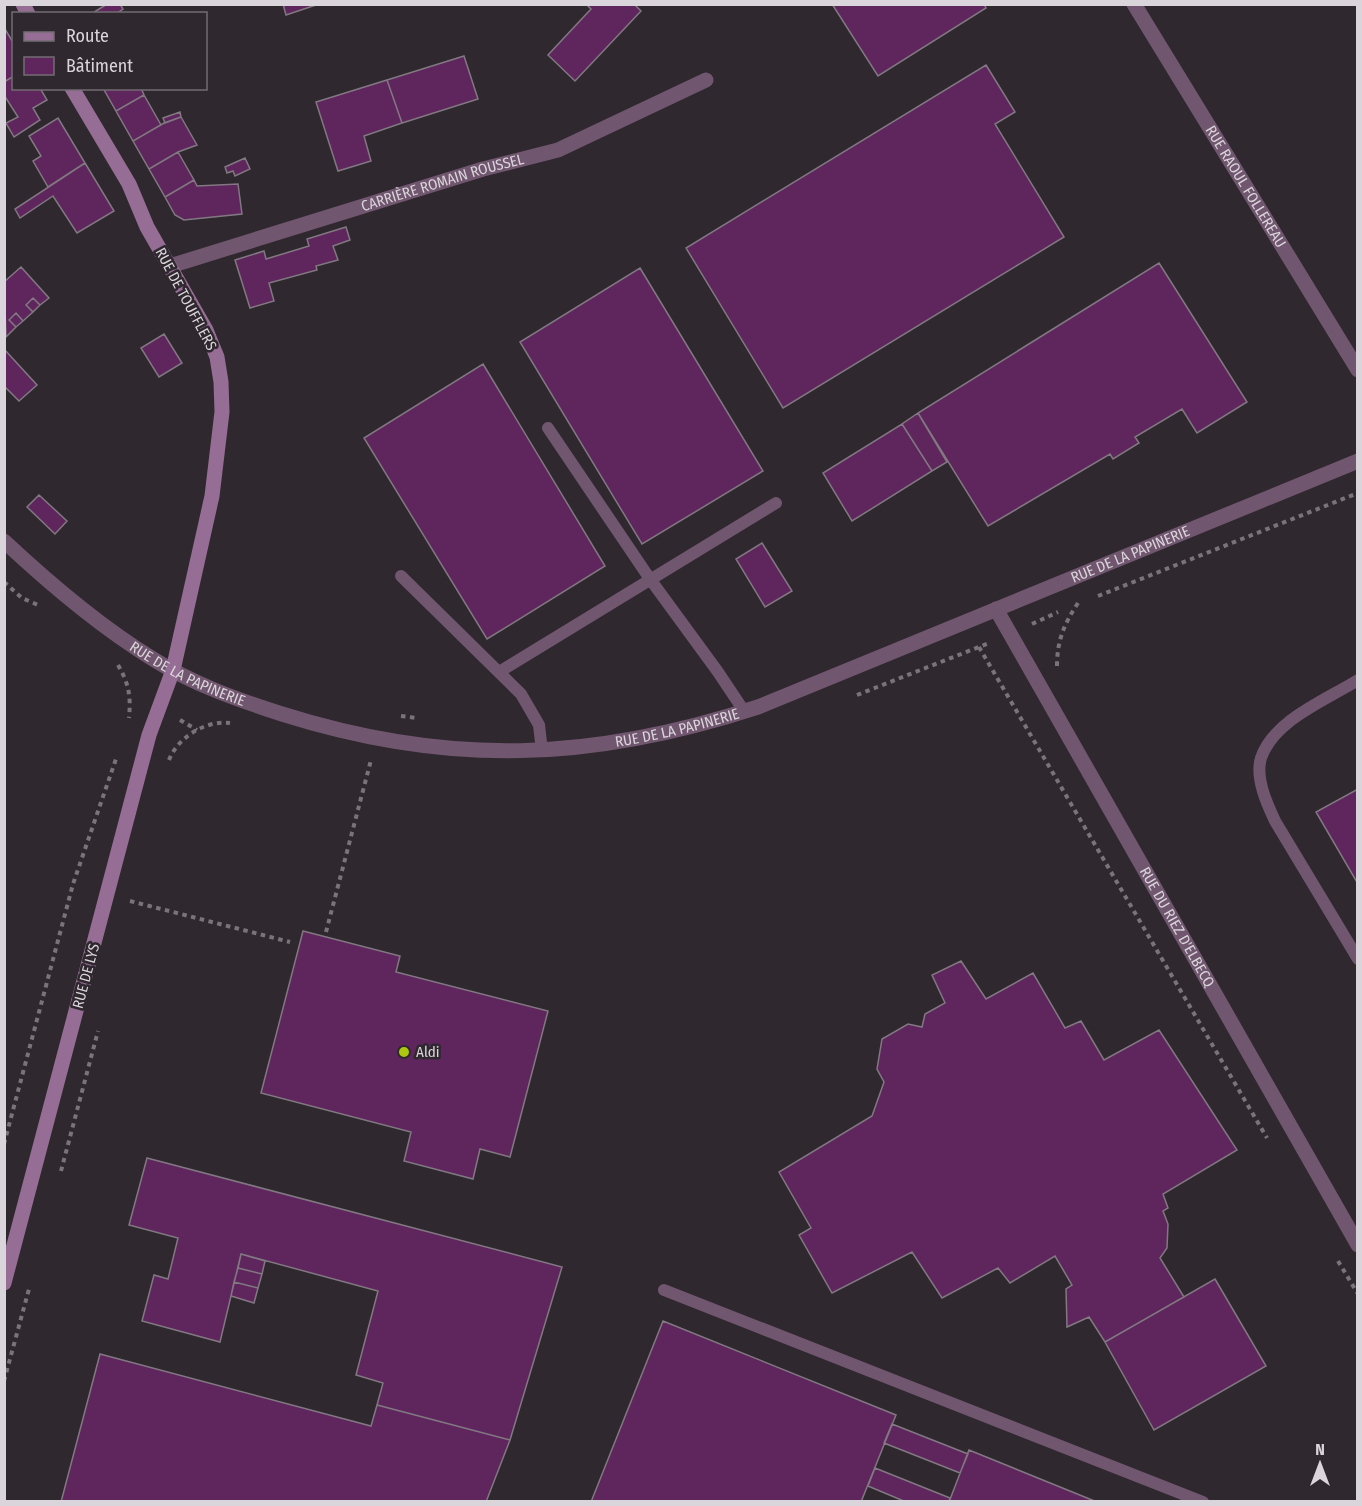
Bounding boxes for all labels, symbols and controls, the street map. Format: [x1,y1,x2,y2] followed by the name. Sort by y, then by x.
[12,12,207,90] legend
[66,25,109,47] text: Route
[66,55,133,77] text: Bâtiment
[1202,122,1290,251] street label: RUE RAOUL FOLLEREAU
[359,150,526,215] street label: CARRIÈRE ROMAIN ROUSSEL
[151,245,221,353] street label: RUE DE TOUFFLERS
[1068,522,1192,587] street label: RUE DE LA PAPINERIE
[126,638,248,710] street label: RUE DE LA PAPINERIE
[614,705,741,751] street label: RUE DE LA PAPINERIE
[1136,864,1219,991] street label: RUE DU RIEZ D'ELBECQ
[69,941,103,1011] street label: RUE DE LYS
[416,1043,440,1061] place label: Aldi
[397,1045,411,1059] marker: Aldi
[1290,1434,1350,1494] north arrow
[1315,1440,1325,1459] text: N

